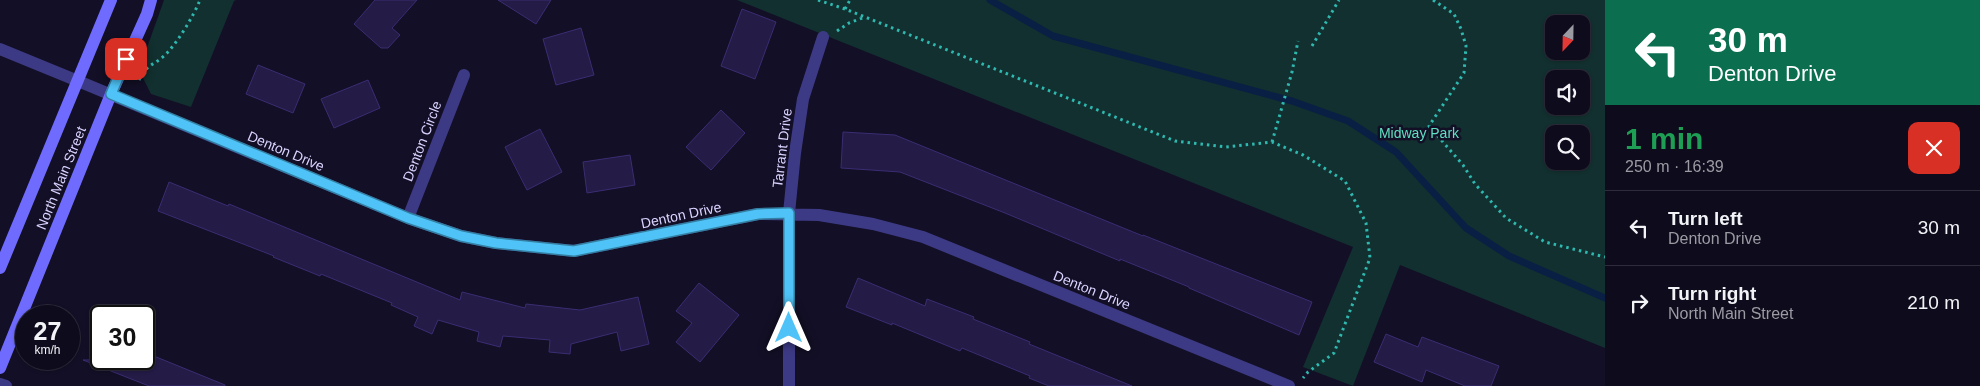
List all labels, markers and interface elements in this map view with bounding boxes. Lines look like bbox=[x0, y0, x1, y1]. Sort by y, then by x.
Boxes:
north arrow bbox=[1545, 15, 1590, 60]
map controls bbox=[1545, 15, 1590, 170]
icon: left bbox=[1625, 20, 1690, 85]
text: 30 m bbox=[1708, 20, 1788, 59]
pin bbox=[105, 38, 147, 80]
icon: arrive bbox=[112, 45, 140, 73]
text: Denton Drive bbox=[1708, 61, 1836, 86]
button: sound bbox=[1545, 70, 1590, 115]
street label: Denton Circle bbox=[399, 98, 445, 183]
street label: Tarrant Drive bbox=[769, 107, 795, 189]
text: 1 min bbox=[1625, 122, 1703, 155]
button: close bbox=[1908, 122, 1960, 174]
street label: North Main Street bbox=[33, 124, 89, 232]
park label: Midway Park bbox=[1379, 125, 1460, 141]
button: search bbox=[1545, 125, 1590, 170]
street label: Denton Drive bbox=[245, 128, 327, 174]
text: 250 m · 16:39 bbox=[1625, 158, 1724, 175]
street label: Denton Drive bbox=[639, 199, 723, 231]
text: Turn left bbox=[1668, 208, 1743, 229]
icon: left bbox=[1625, 214, 1653, 242]
text: 30 m bbox=[1918, 217, 1960, 238]
text: Denton Drive bbox=[1668, 230, 1761, 247]
street label: Denton Drive bbox=[1051, 267, 1133, 313]
text: Turn right bbox=[1668, 283, 1756, 304]
icon: right bbox=[1625, 289, 1653, 317]
text: 210 m bbox=[1907, 292, 1960, 313]
position arrow bbox=[762, 301, 814, 353]
speed limit sign: 30 bbox=[90, 305, 155, 370]
text: North Main Street bbox=[1668, 305, 1793, 322]
text: 27 bbox=[34, 317, 61, 345]
text: km/h bbox=[34, 343, 61, 357]

